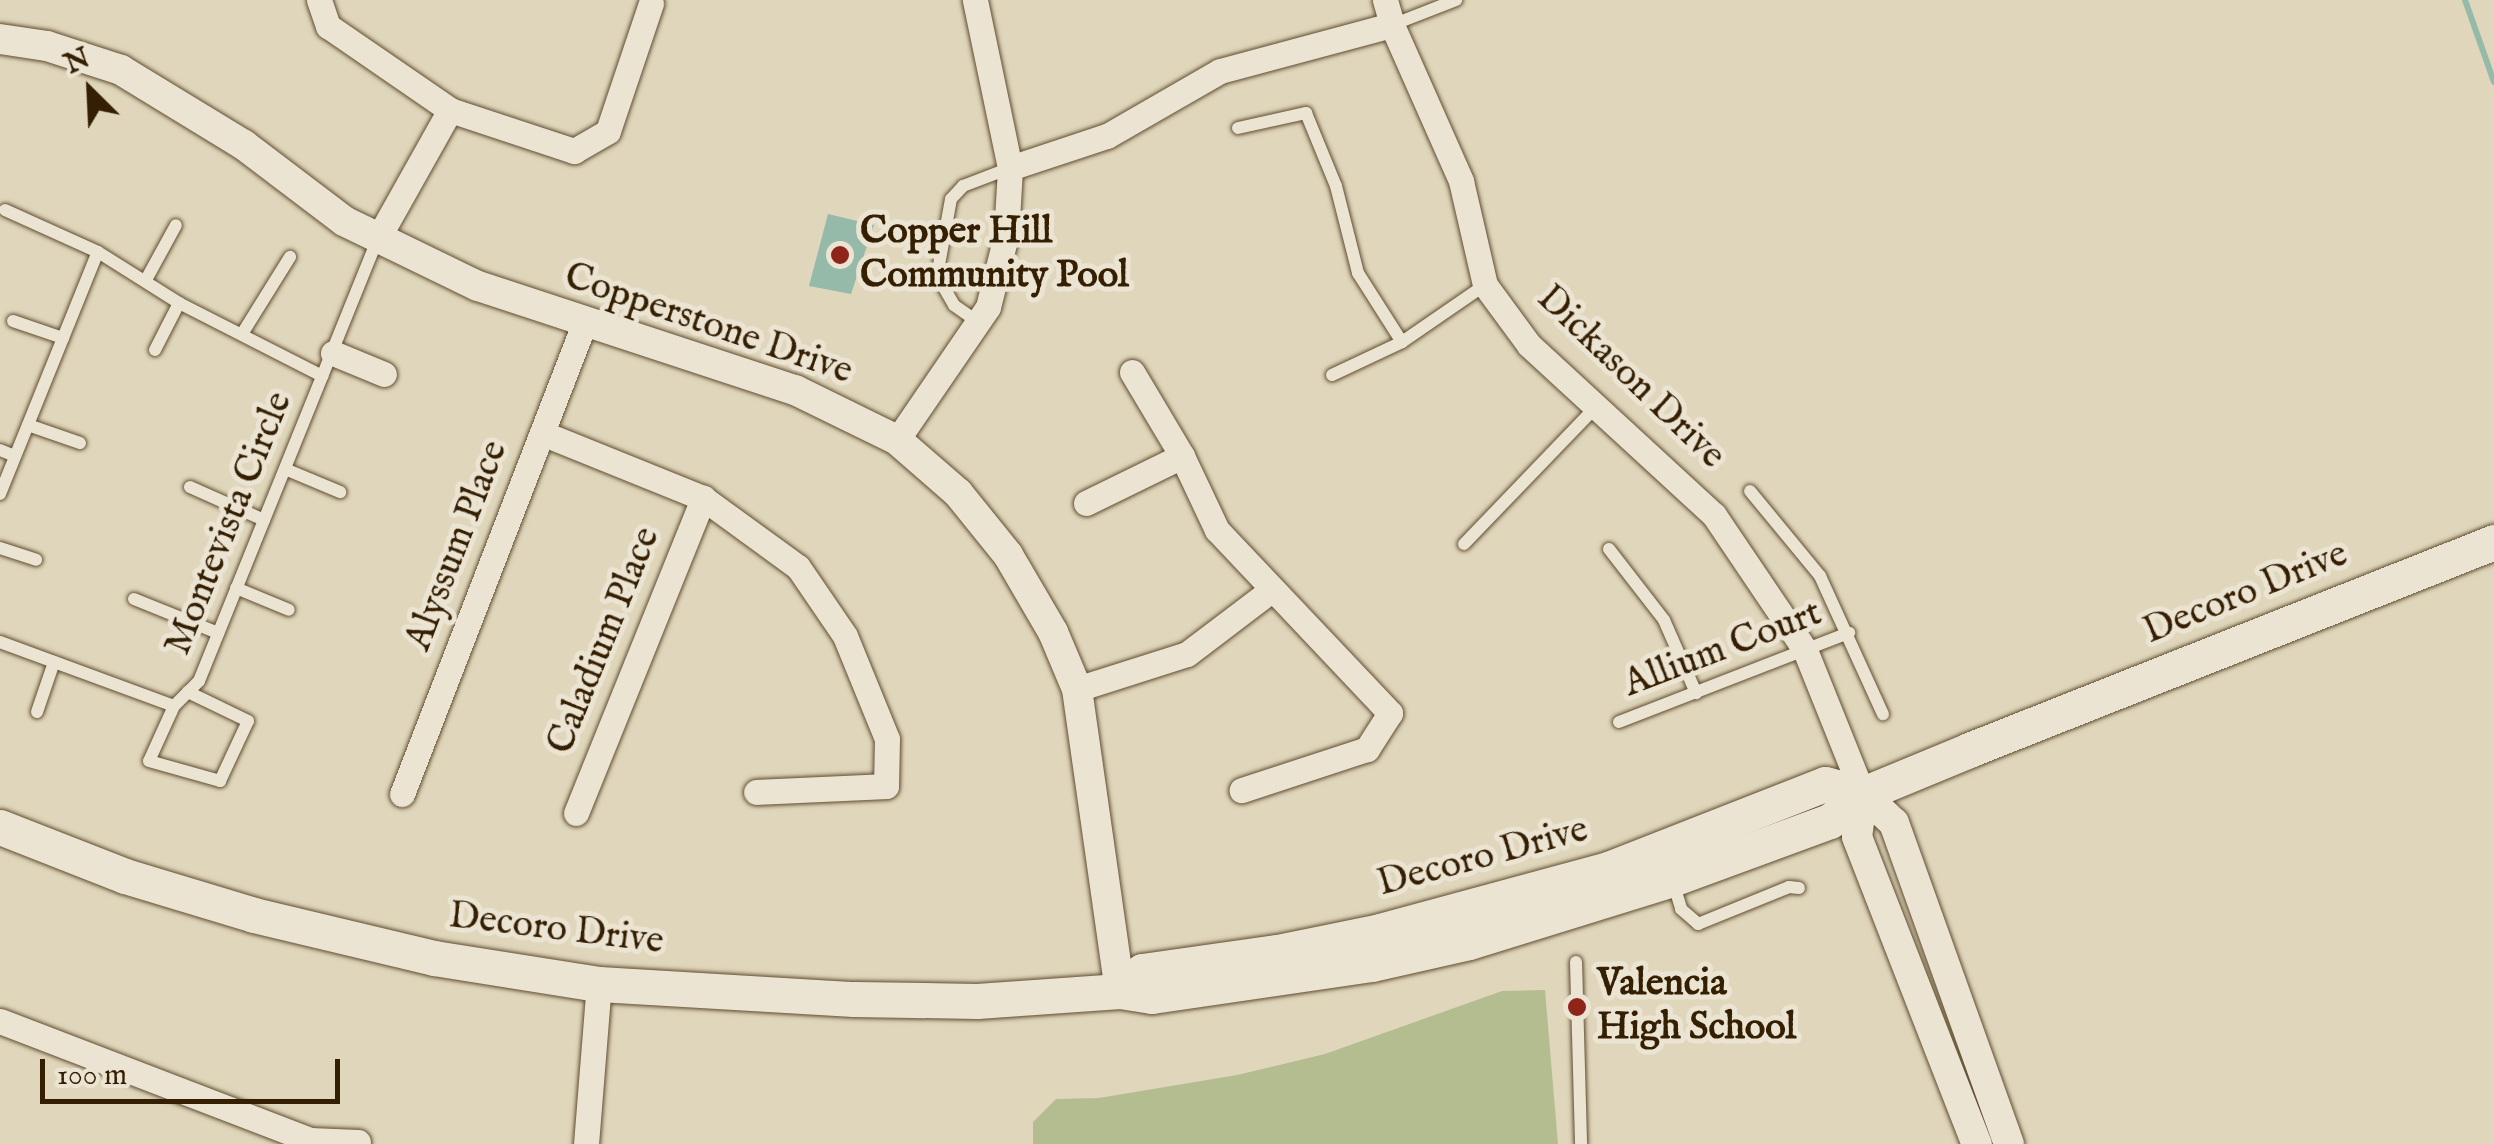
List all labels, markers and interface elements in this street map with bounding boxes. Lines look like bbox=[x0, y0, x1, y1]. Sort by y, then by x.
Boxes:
north arrow bbox=[40, 40, 140, 140]
text: N bbox=[59, 41, 96, 83]
place label: Copper Hill Community Pool bbox=[860, 210, 1129, 300]
marker: Copper Hill Community Pool bbox=[829, 244, 851, 266]
street label: Copperstone Drive bbox=[558, 254, 858, 396]
street label: Dickason Drive bbox=[1526, 277, 1734, 479]
street label: Montevista Circle bbox=[156, 386, 304, 662]
street label: Alyssum Place bbox=[397, 435, 519, 657]
street label: Caladium Place bbox=[539, 521, 671, 761]
street label: Decoro Drive bbox=[2137, 532, 2355, 656]
street label: Allium Court bbox=[1618, 591, 1828, 709]
street label: Decoro Drive bbox=[1373, 808, 1593, 908]
street label: Decoro Drive bbox=[446, 894, 666, 966]
place label: Valencia High School bbox=[1597, 962, 1796, 1052]
marker: Valencia High School bbox=[1566, 996, 1588, 1018]
scale bar bbox=[45, 1039, 345, 1101]
text: 100 m bbox=[57, 1057, 127, 1095]

